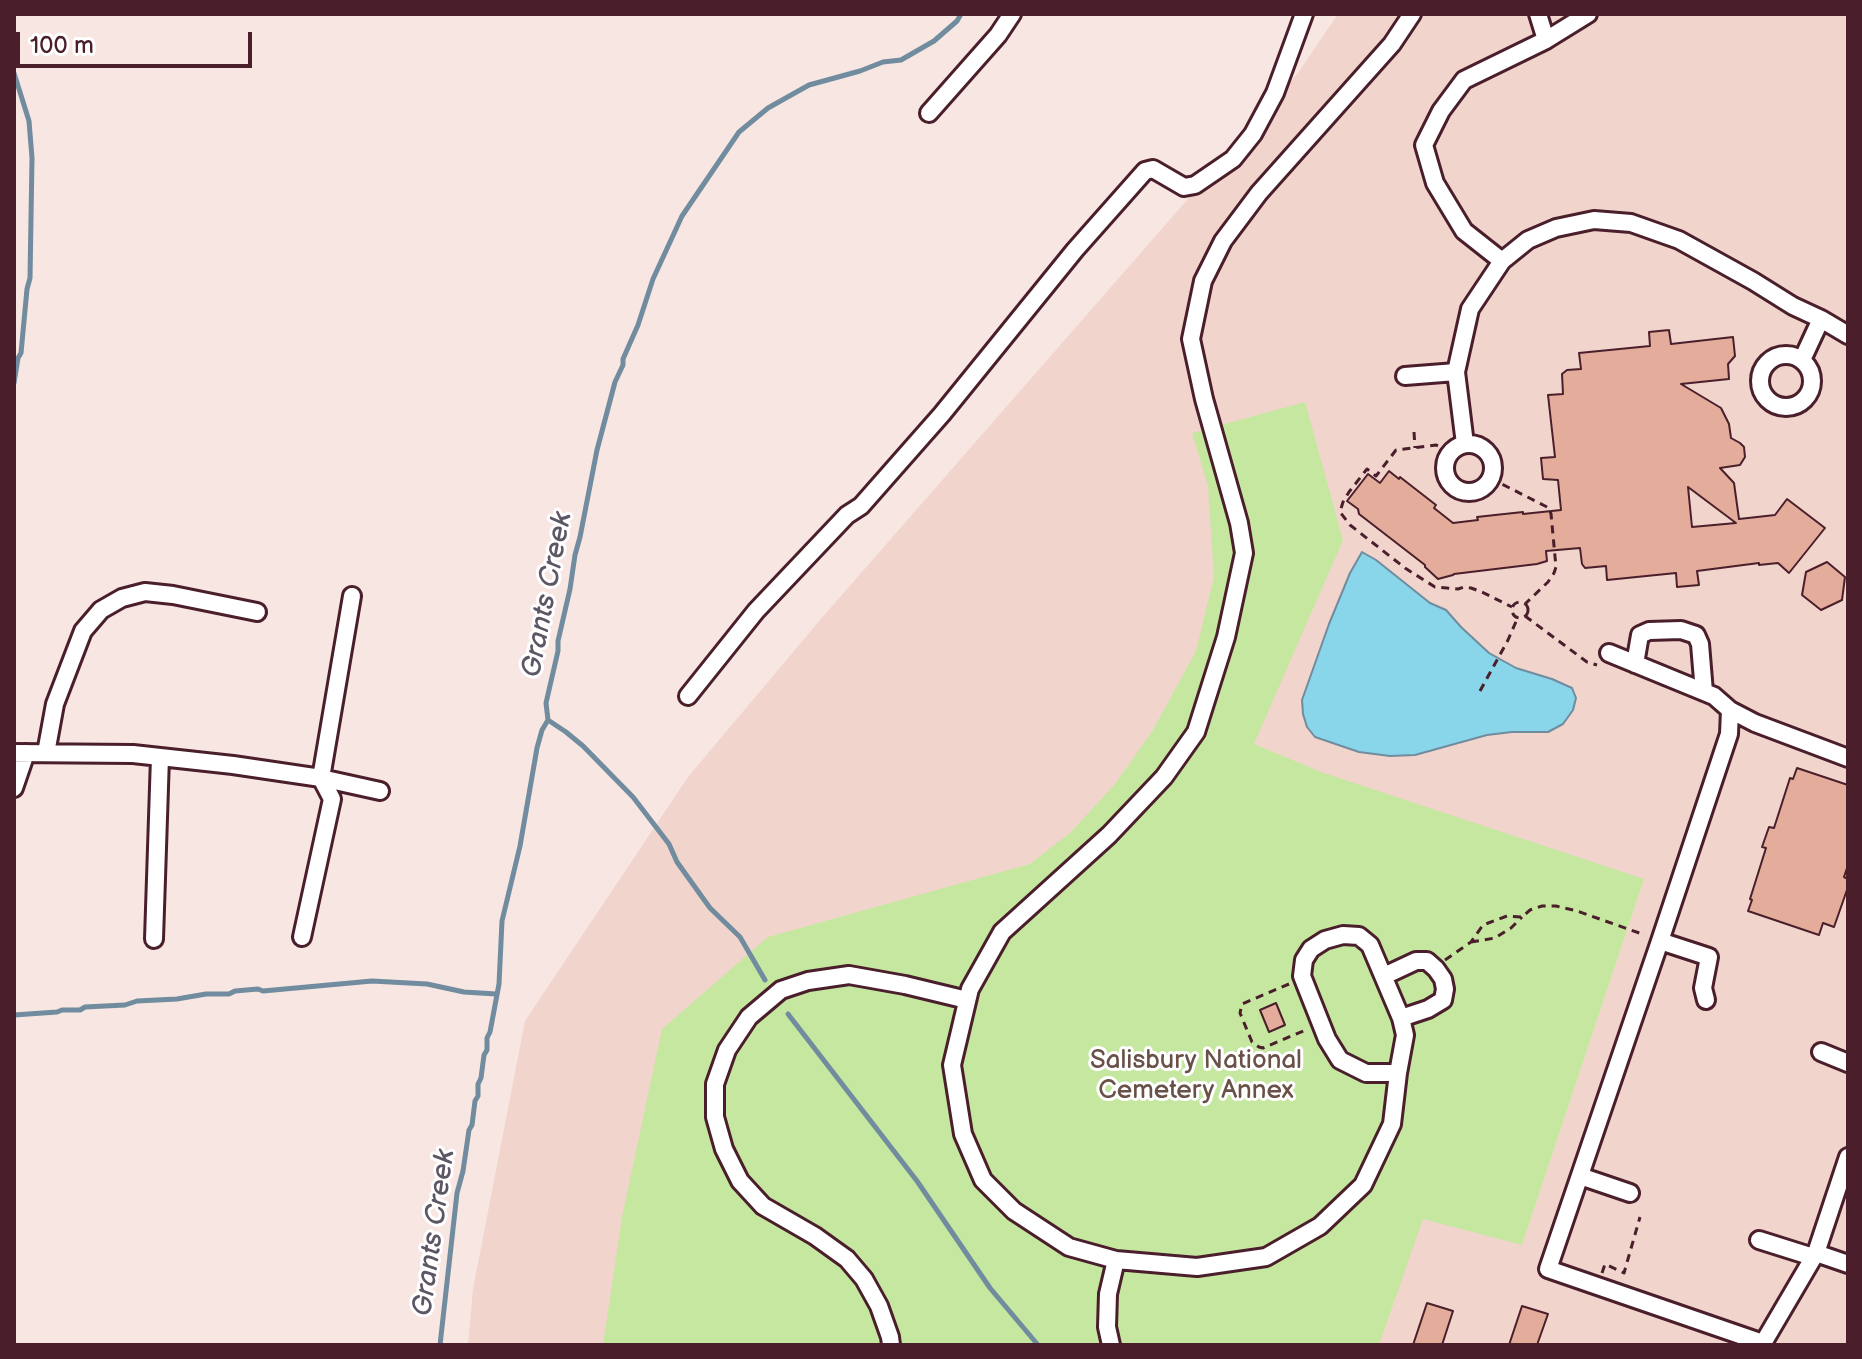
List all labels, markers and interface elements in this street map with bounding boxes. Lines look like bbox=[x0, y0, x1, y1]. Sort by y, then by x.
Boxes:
scale bar bbox=[20, 16, 256, 66]
text: 100 m bbox=[30, 31, 94, 60]
water label: Grants Creek bbox=[516, 510, 580, 680]
park label: Salisbury National Cemetery Annex bbox=[1090, 1045, 1302, 1106]
water label: Grants Creek bbox=[407, 1148, 463, 1318]

